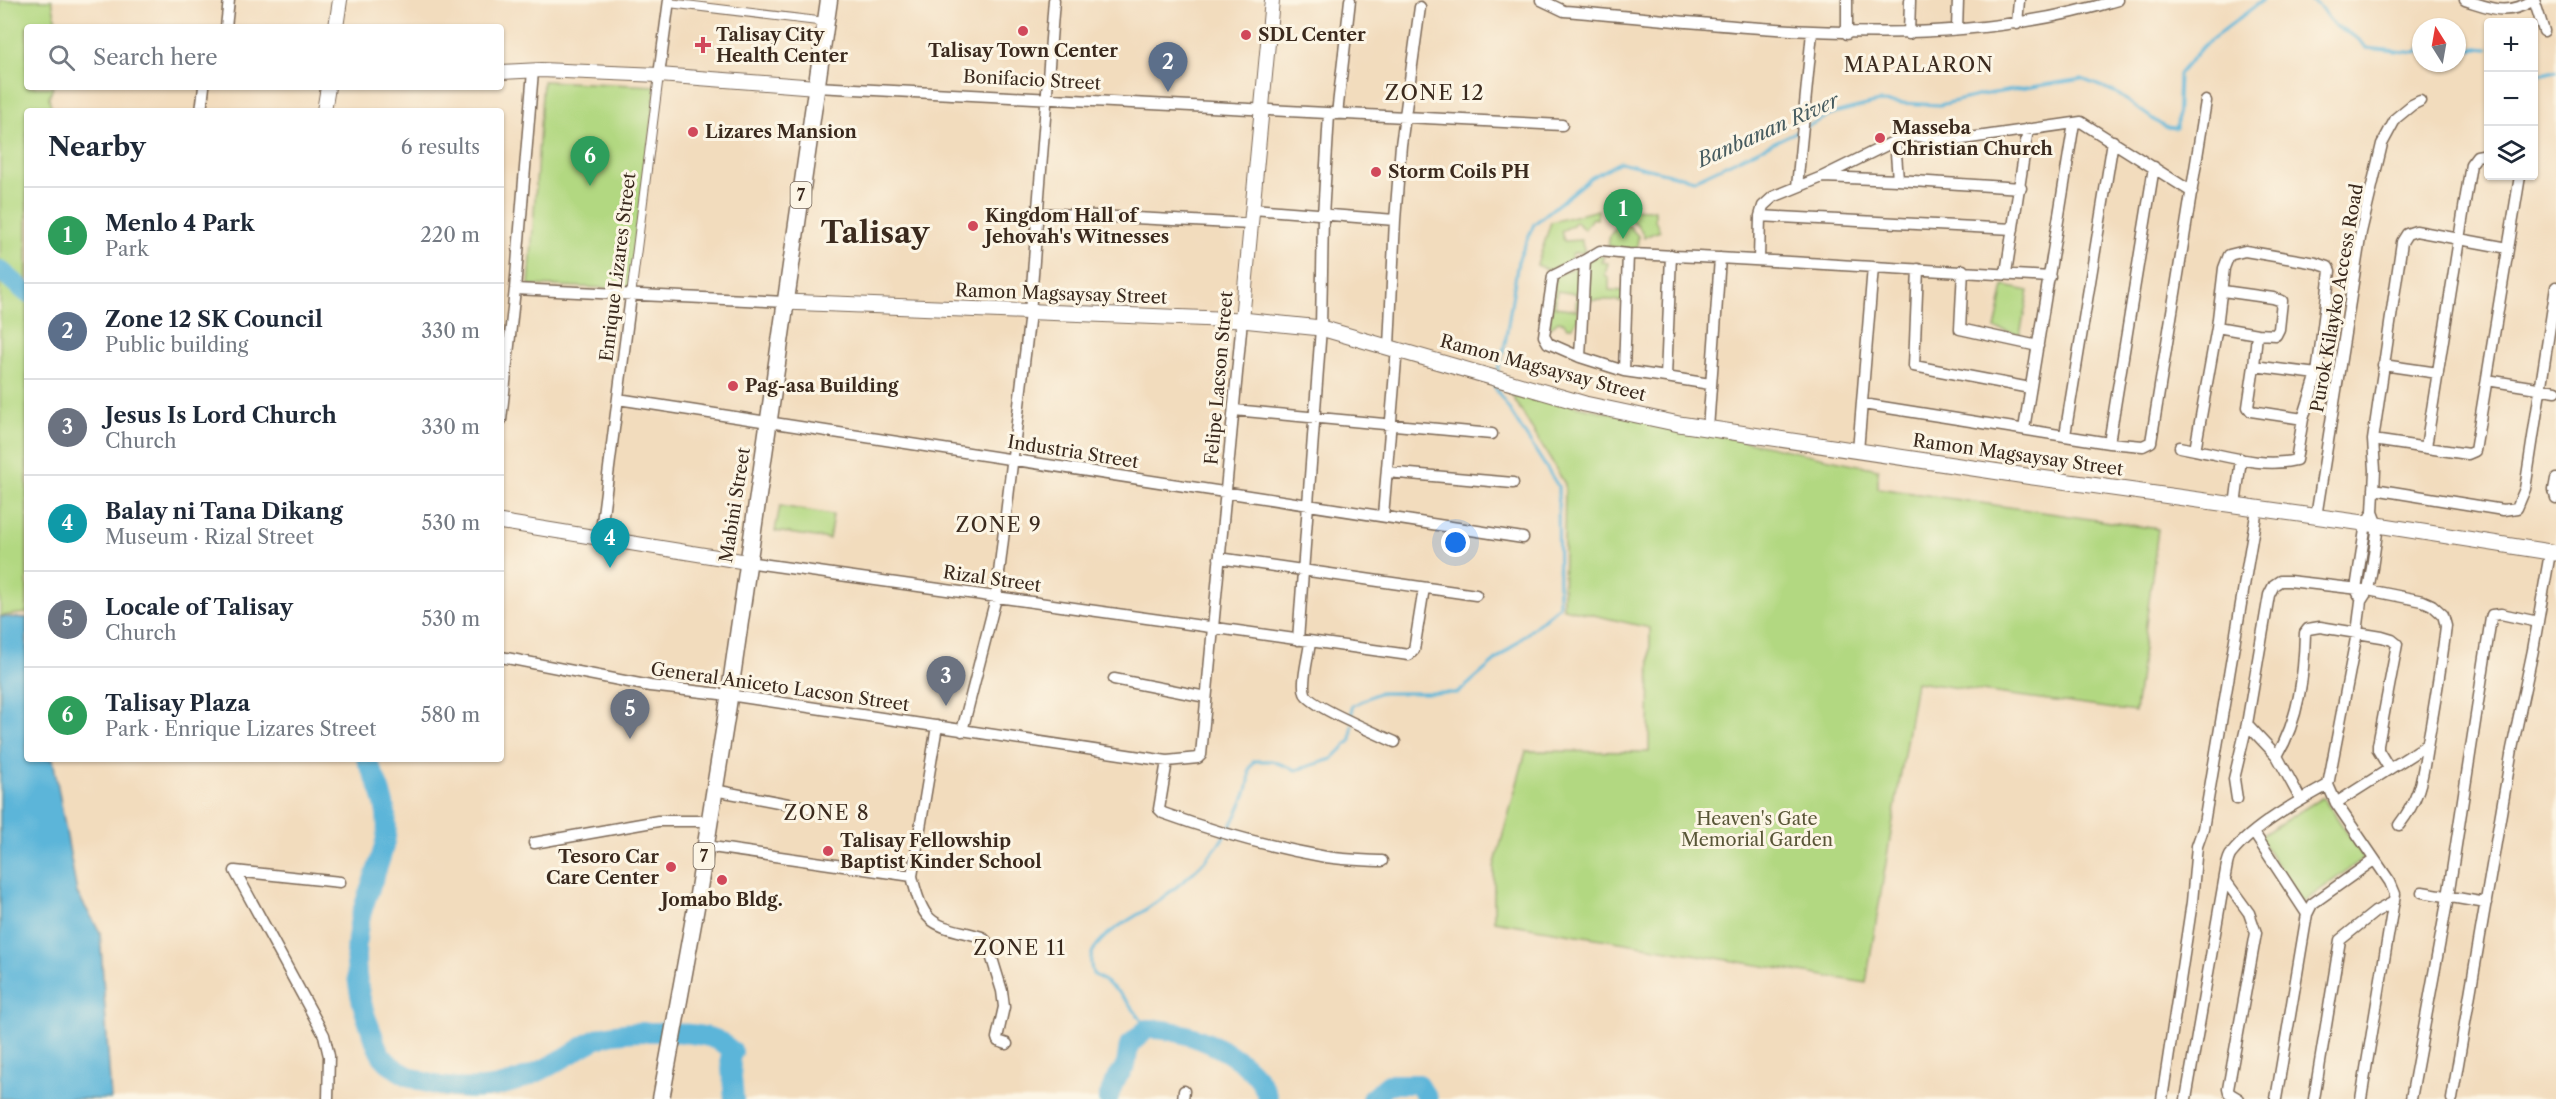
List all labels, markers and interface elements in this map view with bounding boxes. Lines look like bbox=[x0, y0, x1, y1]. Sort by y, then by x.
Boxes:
north arrow bbox=[2412, 18, 2466, 72]
map controls bbox=[2484, 18, 2538, 180]
button: + bbox=[2484, 18, 2538, 72]
search box bbox=[24, 24, 504, 90]
place label: Talisay City Health Center bbox=[716, 24, 848, 67]
marker: Talisay Town Center bbox=[1016, 24, 1030, 38]
place label: SDL Center bbox=[1258, 24, 1366, 46]
marker: SDL Center bbox=[1239, 28, 1253, 42]
marker: Talisay City Health Center bbox=[694, 36, 712, 54]
place label: Talisay Town Center bbox=[928, 40, 1118, 62]
icon: search bbox=[45, 41, 78, 74]
pin: 2 bbox=[1148, 42, 1188, 92]
text: Search here bbox=[93, 44, 218, 71]
district label: MAPALARON bbox=[1844, 53, 1994, 77]
street label: Bonifacio Street bbox=[962, 65, 1102, 95]
button: − bbox=[2484, 72, 2538, 126]
district label: ZONE 12 bbox=[1385, 80, 1485, 105]
water label: Banbanan River bbox=[1691, 87, 1844, 173]
place label: Masseba Christian Church bbox=[1892, 117, 2053, 160]
place label: Lizares Mansion bbox=[705, 121, 858, 143]
marker: Lizares Mansion bbox=[686, 125, 700, 139]
button: layers bbox=[2484, 126, 2538, 180]
text: Nearby bbox=[48, 131, 146, 163]
marker: Masseba Christian Church bbox=[1873, 131, 1887, 145]
text: 6 results bbox=[401, 135, 480, 159]
pin: 6 bbox=[570, 136, 610, 186]
place label: Storm Coils PH bbox=[1388, 161, 1530, 183]
marker: Storm Coils PH bbox=[1369, 165, 1383, 179]
street label: Enrique Lizares Street bbox=[595, 170, 641, 363]
road number: 7 bbox=[790, 182, 812, 208]
street label: Purok Kilayko Access Road bbox=[2306, 182, 2368, 414]
pin: 1 bbox=[1604, 190, 1642, 239]
place label: Kingdom Hall of Jehovah's Witnesses bbox=[982, 205, 1169, 248]
text: Menlo 4 Park bbox=[105, 210, 254, 237]
district label: Talisay bbox=[821, 214, 931, 251]
marker: Kingdom Hall of Jehovah's Witnesses bbox=[966, 219, 980, 233]
text: 1 bbox=[63, 223, 72, 247]
text: 220 m bbox=[420, 223, 480, 247]
text: Park bbox=[105, 237, 148, 261]
street label: Ramon Magsaysay Street bbox=[955, 279, 1168, 309]
street label: Felipe Lacson Street bbox=[1200, 289, 1238, 466]
text: Zone 12 SK Council bbox=[105, 306, 323, 333]
text: 2 bbox=[62, 319, 73, 343]
text: 330 m bbox=[421, 319, 480, 343]
street label: Ramon Magsaysay Street bbox=[1438, 330, 1649, 406]
text: Public building bbox=[105, 333, 248, 357]
place label: Pag-asa Building bbox=[745, 375, 899, 397]
marker: Pag-asa Building bbox=[726, 379, 740, 393]
text: Jesus Is Lord Church bbox=[105, 402, 337, 429]
text: 3 bbox=[62, 415, 73, 439]
text: 330 m bbox=[421, 415, 480, 439]
text: Church bbox=[105, 429, 176, 453]
street label: Ramon Magsaysay Street bbox=[1911, 429, 2125, 481]
street label: Industria Street bbox=[1006, 431, 1141, 473]
street label: Mabini Street bbox=[715, 445, 755, 564]
text: Balay ni Tana Dikang bbox=[105, 498, 343, 525]
text: 4 bbox=[62, 511, 73, 535]
text: 530 m bbox=[422, 511, 480, 535]
district label: ZONE 9 bbox=[956, 513, 1042, 537]
pin: 4 bbox=[590, 518, 630, 568]
text: Museum · Rizal Street bbox=[105, 525, 314, 549]
your location bbox=[1441, 528, 1470, 557]
street label: Rizal Street bbox=[942, 561, 1043, 597]
text: Locale of Talisay bbox=[105, 594, 293, 621]
text: 5 bbox=[62, 607, 73, 631]
text: 530 m bbox=[422, 607, 480, 631]
text: Church bbox=[105, 621, 176, 645]
pin: 3 bbox=[926, 656, 966, 706]
street label: General Aniceto Lacson Street bbox=[649, 658, 911, 716]
text: Talisay Plaza bbox=[105, 690, 250, 717]
pin: 5 bbox=[610, 690, 650, 739]
text: 6 bbox=[62, 703, 73, 727]
text: 580 m bbox=[421, 703, 480, 727]
text: Park · Enrique Lizares Street bbox=[105, 717, 376, 741]
district label: ZONE 8 bbox=[784, 801, 870, 825]
park label: Heaven's Gate Memorial Garden bbox=[1681, 808, 1833, 851]
place label: Talisay Fellowship Baptist Kinder School bbox=[840, 830, 1042, 873]
road number: 7 bbox=[694, 843, 714, 869]
marker: Talisay Fellowship Baptist Kinder School bbox=[821, 844, 835, 858]
place label: Tesoro Car Care Center bbox=[546, 846, 659, 889]
marker: Tesoro Car Care Center bbox=[664, 860, 678, 874]
marker: Jomabo Bldg. bbox=[715, 873, 729, 887]
place label: Jomabo Bldg. bbox=[658, 889, 783, 911]
district label: ZONE 11 bbox=[974, 936, 1066, 960]

